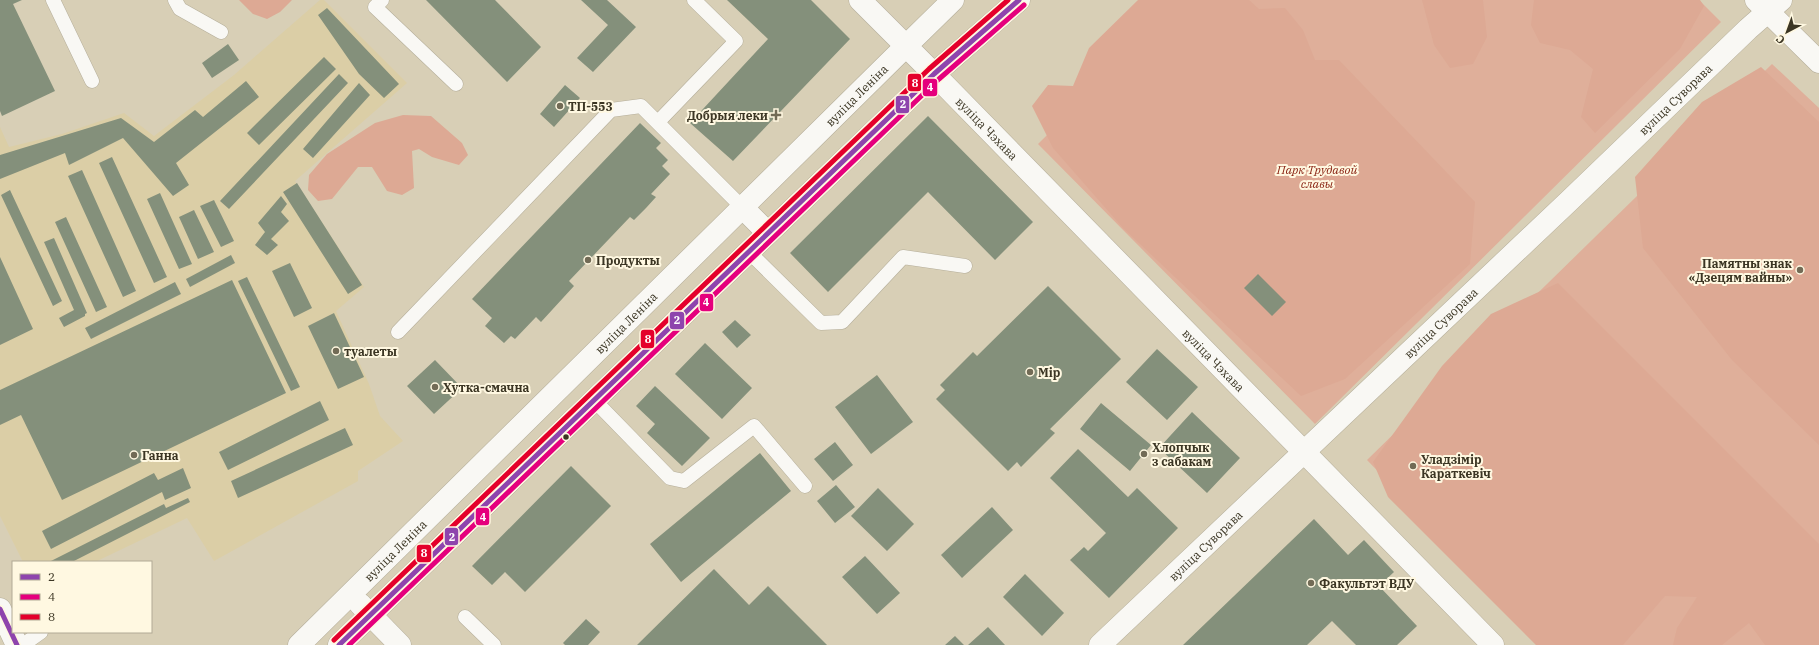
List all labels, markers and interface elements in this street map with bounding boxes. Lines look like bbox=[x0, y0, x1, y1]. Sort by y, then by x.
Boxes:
north arrow bbox=[1767, 12, 1807, 52]
text: С bbox=[1773, 32, 1788, 47]
street label: вуліца Суворава bbox=[1635, 60, 1715, 138]
street label: вуліца Леніна bbox=[822, 61, 891, 129]
line badge: 8 bbox=[907, 73, 922, 92]
text: 8 bbox=[912, 76, 919, 90]
line badge: 4 bbox=[922, 78, 938, 97]
text: 4 bbox=[927, 80, 934, 94]
street label: вуліца Чэхава bbox=[953, 94, 1022, 163]
line badge: 2 bbox=[895, 95, 910, 114]
text: 2 bbox=[900, 97, 906, 111]
place label: ТП-553 bbox=[568, 99, 613, 114]
marker: ТП-553 bbox=[555, 101, 565, 111]
place label: Добрыя леки bbox=[687, 108, 768, 123]
marker: Добрыя леки bbox=[771, 110, 781, 120]
park label: Парк Трудавой славы bbox=[1276, 162, 1357, 191]
place label: Продукты bbox=[596, 253, 660, 268]
marker: Продукты bbox=[583, 255, 593, 265]
place label: Памятны знак «Дзецям вайны» bbox=[1689, 256, 1793, 285]
marker: Памятны знак «Дзецям вайны» bbox=[1795, 265, 1805, 275]
street label: вуліца Суворава bbox=[1401, 284, 1481, 361]
street label: вуліца Леніна bbox=[591, 288, 660, 357]
line badge: 4 bbox=[699, 293, 714, 312]
text: 4 bbox=[703, 295, 710, 309]
line badge: 2 bbox=[669, 311, 685, 330]
text: 2 bbox=[674, 313, 680, 327]
street label: вуліца Чэхава bbox=[1180, 325, 1248, 395]
line badge: 8 bbox=[640, 329, 655, 349]
text: 8 bbox=[645, 332, 652, 346]
place label: туалеты bbox=[344, 344, 397, 359]
marker: туалеты bbox=[331, 346, 341, 356]
place label: Мір bbox=[1038, 365, 1061, 380]
marker: Мір bbox=[1025, 367, 1035, 377]
place label: Хутка-смачна bbox=[443, 380, 530, 395]
marker: Хутка-смачна bbox=[430, 382, 440, 392]
unlabelled marker bbox=[561, 432, 571, 442]
place label: Хлопчык з сабакам bbox=[1152, 440, 1212, 469]
place label: Ганна bbox=[142, 448, 179, 463]
marker: Хлопчык з сабакам bbox=[1139, 449, 1149, 459]
marker: Ганна bbox=[129, 450, 139, 460]
place label: Уладзімір Караткевіч bbox=[1421, 452, 1491, 481]
marker: Уладзімір Караткевіч bbox=[1408, 461, 1418, 471]
line badge: 4 bbox=[475, 507, 490, 526]
street label: вуліца Суворава bbox=[1165, 507, 1246, 584]
text: 4 bbox=[480, 510, 487, 524]
street label: вуліца Леніна bbox=[361, 516, 430, 584]
line badge: 2 bbox=[444, 527, 459, 546]
text: 2 bbox=[449, 530, 455, 544]
line badge: 8 bbox=[416, 544, 432, 563]
text: 8 bbox=[421, 546, 428, 560]
legend bbox=[12, 561, 152, 633]
text: 2 bbox=[48, 569, 55, 584]
place label: Факультэт ВДУ bbox=[1319, 576, 1415, 591]
marker: Факультэт ВДУ bbox=[1306, 578, 1316, 588]
text: 4 bbox=[48, 589, 55, 604]
text: 8 bbox=[48, 609, 55, 624]

